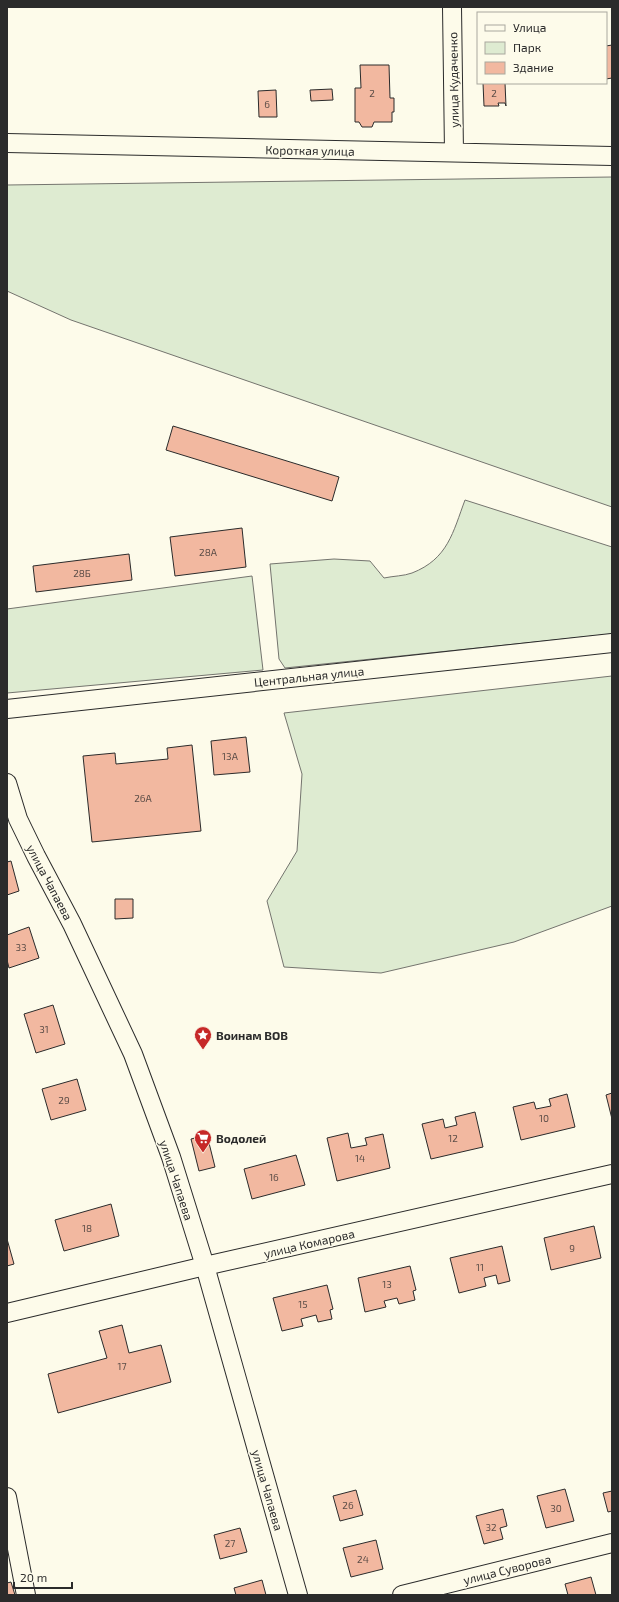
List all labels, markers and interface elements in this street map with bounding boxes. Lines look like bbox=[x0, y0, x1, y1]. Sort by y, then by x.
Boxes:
legend bbox=[477, 12, 607, 84]
text: Улица bbox=[513, 20, 546, 34]
street label: улица Кудаченко bbox=[445, 32, 462, 128]
text: Парк bbox=[513, 40, 542, 54]
text: Здание bbox=[513, 60, 554, 74]
house number: 2 bbox=[369, 87, 375, 99]
house number: 2 bbox=[491, 87, 497, 99]
house number: 6 bbox=[264, 98, 270, 110]
street label: Короткая улица bbox=[265, 142, 355, 159]
house number: 28А bbox=[199, 546, 218, 558]
house number: 28Б bbox=[73, 567, 91, 579]
street label: Центральная улица bbox=[253, 663, 365, 690]
house number: 13А bbox=[222, 750, 239, 762]
house number: 26А bbox=[134, 792, 153, 804]
street label: улица Чапаева bbox=[23, 842, 76, 923]
house number: 33 bbox=[15, 941, 27, 953]
house number: 31 bbox=[39, 1023, 49, 1035]
place icon: Воинам ВОВ bbox=[193, 1025, 213, 1050]
place label: Воинам ВОВ bbox=[216, 1028, 288, 1042]
house number: 29 bbox=[58, 1094, 70, 1106]
house number: 10 bbox=[539, 1112, 549, 1124]
supermarket icon: Водолей bbox=[193, 1128, 213, 1153]
place label: Водолей bbox=[216, 1131, 266, 1145]
house number: 12 bbox=[448, 1132, 458, 1144]
street label: улица Чапаева bbox=[156, 1138, 197, 1222]
house number: 14 bbox=[355, 1152, 365, 1164]
house number: 16 bbox=[269, 1171, 279, 1183]
house number: 18 bbox=[82, 1222, 92, 1234]
street label: улица Комарова bbox=[262, 1226, 356, 1261]
house number: 9 bbox=[569, 1242, 575, 1254]
house number: 11 bbox=[476, 1261, 484, 1273]
house number: 13 bbox=[382, 1278, 392, 1290]
house number: 15 bbox=[298, 1298, 308, 1310]
house number: 17 bbox=[117, 1360, 127, 1372]
street label: улица Чапаева bbox=[249, 1448, 286, 1532]
house number: 26 bbox=[342, 1499, 354, 1511]
house number: 30 bbox=[550, 1502, 562, 1514]
house number: 32 bbox=[485, 1521, 497, 1533]
house number: 27 bbox=[225, 1537, 235, 1549]
street label: улица Суворова bbox=[462, 1551, 553, 1588]
house number: 24 bbox=[357, 1553, 369, 1565]
scale bar bbox=[14, 1564, 72, 1590]
text: 20 m bbox=[20, 1570, 47, 1584]

